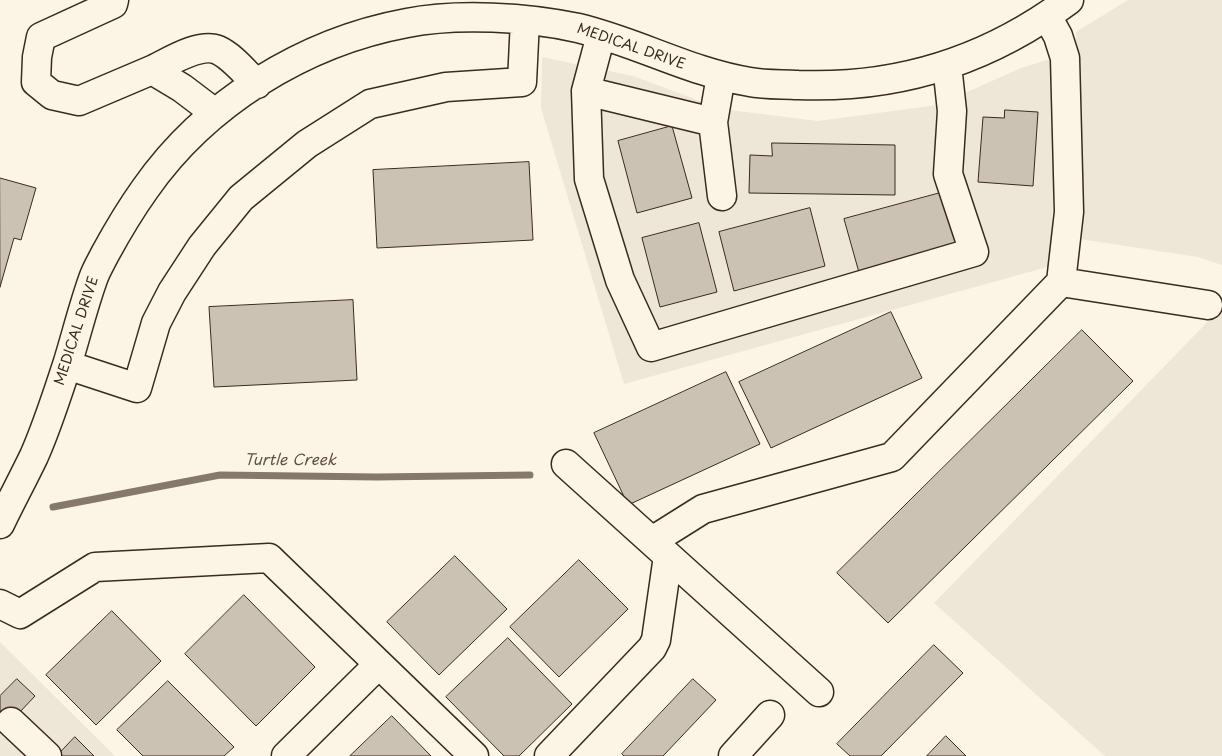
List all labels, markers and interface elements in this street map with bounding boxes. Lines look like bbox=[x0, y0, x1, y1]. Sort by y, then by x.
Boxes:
street label: MEDICAL DRIVE bbox=[575, 21, 687, 73]
street label: MEDICAL DRIVE bbox=[51, 274, 103, 388]
water label: Turtle Creek bbox=[244, 452, 336, 470]

